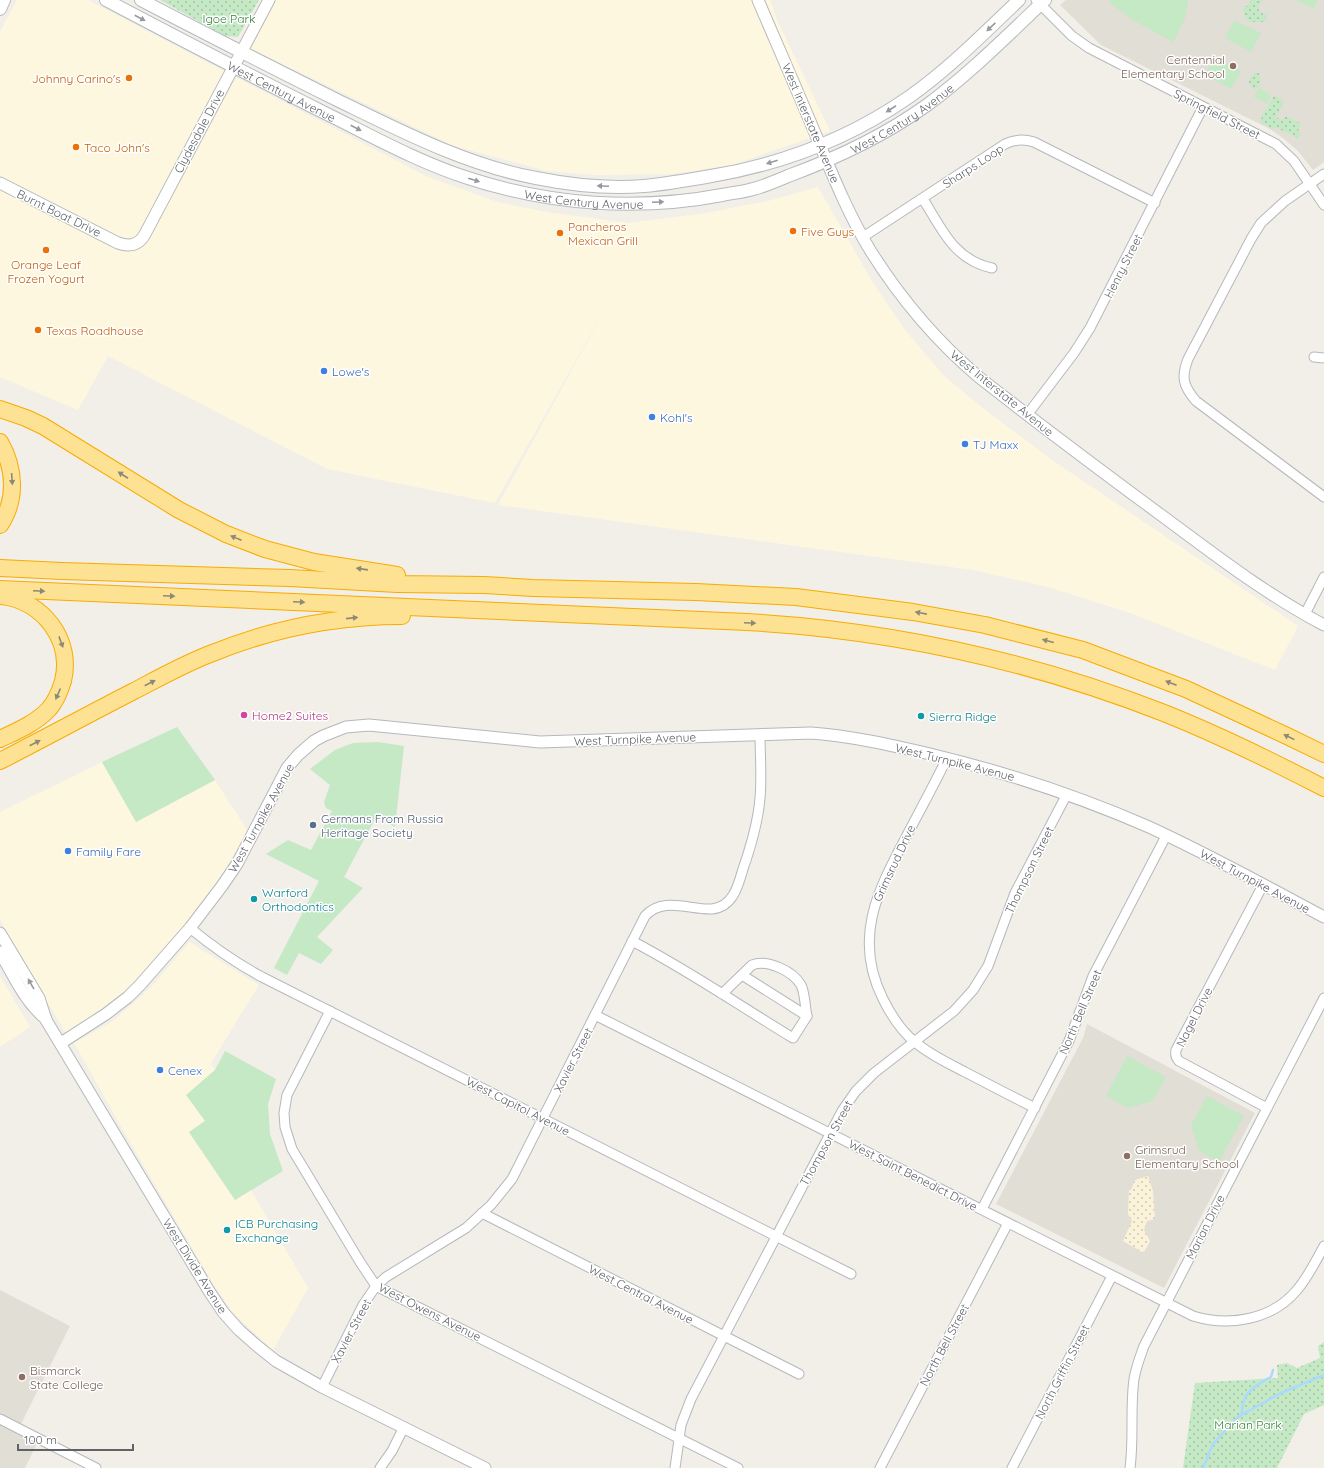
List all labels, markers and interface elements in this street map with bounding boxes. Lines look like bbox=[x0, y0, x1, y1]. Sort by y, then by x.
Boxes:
park label: Igoe Park bbox=[203, 11, 255, 26]
one-way arrow bbox=[134, 15, 146, 21]
one-way arrow bbox=[986, 22, 996, 31]
place label: Centennial Elementary School bbox=[1121, 52, 1225, 81]
street label: West Century Avenue bbox=[225, 57, 339, 125]
street label: West Interstate Avenue bbox=[779, 61, 843, 185]
marker: Centennial Elementary School bbox=[1228, 61, 1238, 71]
place label: Johnny Carino's bbox=[32, 71, 121, 86]
marker: Johnny Carino's bbox=[124, 73, 134, 83]
street label: West Century Avenue bbox=[848, 80, 957, 156]
street label: Clydesdale Drive bbox=[171, 86, 228, 176]
street label: Springfield Street bbox=[1171, 86, 1263, 142]
one-way arrow bbox=[885, 105, 896, 113]
one-way arrow bbox=[350, 125, 361, 131]
place label: Taco John's bbox=[84, 140, 150, 155]
street label: Sharps Loop bbox=[940, 141, 1006, 191]
marker: Taco John's bbox=[71, 142, 81, 152]
one-way arrow bbox=[766, 159, 778, 165]
one-way arrow bbox=[469, 177, 481, 183]
one-way arrow bbox=[596, 183, 609, 189]
street label: Burnt Boat Drive bbox=[14, 186, 104, 240]
street label: West Century Avenue bbox=[523, 186, 644, 211]
one-way arrow bbox=[652, 199, 664, 206]
place label: Pancheros Mexican Grill bbox=[568, 219, 638, 248]
place label: Five Guys bbox=[801, 224, 855, 239]
marker: Five Guys bbox=[788, 226, 798, 236]
marker: Pancheros Mexican Grill bbox=[555, 228, 565, 238]
street label: Henry Street bbox=[1100, 231, 1146, 301]
marker: Orange Leaf Frozen Yogurt bbox=[41, 245, 51, 255]
place label: Orange Leaf Frozen Yogurt bbox=[7, 257, 85, 286]
place label: Texas Roadhouse bbox=[46, 323, 144, 338]
marker: Texas Roadhouse bbox=[33, 325, 43, 335]
street label: West Interstate Avenue bbox=[947, 347, 1057, 439]
place label: Lowe's bbox=[332, 364, 370, 379]
marker: Lowe's bbox=[319, 366, 329, 376]
place label: Kohl's bbox=[660, 410, 693, 425]
marker: Kohl's bbox=[647, 412, 657, 422]
place label: TJ Maxx bbox=[973, 437, 1019, 452]
marker: TJ Maxx bbox=[960, 439, 970, 449]
one-way arrow bbox=[117, 471, 128, 479]
one-way arrow bbox=[9, 473, 16, 485]
one-way arrow bbox=[230, 534, 242, 540]
one-way arrow bbox=[356, 566, 368, 572]
one-way arrow bbox=[33, 587, 45, 594]
one-way arrow bbox=[163, 593, 175, 600]
one-way arrow bbox=[293, 598, 305, 605]
one-way arrow bbox=[915, 610, 927, 616]
one-way arrow bbox=[346, 615, 358, 622]
one-way arrow bbox=[744, 619, 756, 626]
one-way arrow bbox=[58, 636, 64, 648]
one-way arrow bbox=[1042, 638, 1054, 644]
one-way arrow bbox=[144, 680, 156, 686]
one-way arrow bbox=[1164, 680, 1176, 686]
one-way arrow bbox=[55, 689, 61, 700]
place label: Home2 Suites bbox=[252, 708, 328, 723]
place label: Sierra Ridge bbox=[929, 709, 997, 724]
marker: Home2 Suites bbox=[239, 710, 249, 720]
marker: Sierra Ridge bbox=[916, 711, 926, 721]
street label: West Turnpike Avenue bbox=[574, 729, 697, 749]
one-way arrow bbox=[1283, 734, 1295, 740]
one-way arrow bbox=[29, 740, 40, 746]
street label: West Turnpike Avenue bbox=[894, 740, 1016, 784]
street label: West Turnpike Avenue bbox=[225, 761, 297, 875]
place label: Germans From Russia Heritage Society bbox=[321, 811, 443, 840]
marker: Germans From Russia Heritage Society bbox=[308, 820, 318, 830]
street label: Grimsrud Drive bbox=[870, 822, 918, 904]
street label: Thompson Street bbox=[1001, 824, 1057, 916]
place label: Family Fare bbox=[76, 844, 141, 859]
marker: Family Fare bbox=[63, 846, 73, 856]
street label: West Turnpike Avenue bbox=[1197, 846, 1313, 916]
place label: Warford Orthodontics bbox=[262, 885, 334, 914]
marker: Warford Orthodontics bbox=[249, 894, 259, 904]
street label: North Bell Street bbox=[1055, 967, 1105, 1057]
one-way arrow bbox=[27, 978, 34, 990]
street label: Nagel Drive bbox=[1173, 984, 1216, 1049]
street label: Xavier Street bbox=[550, 1025, 596, 1095]
place label: Cenex bbox=[168, 1063, 202, 1078]
marker: Cenex bbox=[155, 1065, 165, 1075]
street label: West Capitol Avenue bbox=[464, 1073, 573, 1139]
street label: Thompson Street bbox=[796, 1098, 856, 1188]
street label: West Saint Benedict Drive bbox=[846, 1136, 980, 1214]
place label: Grimsrud Elementary School bbox=[1135, 1142, 1239, 1171]
marker: Grimsrud Elementary School bbox=[1122, 1151, 1132, 1161]
street label: Marian Drive bbox=[1182, 1192, 1228, 1262]
street label: West Divide Avenue bbox=[160, 1216, 231, 1317]
place label: ICB Purchasing Exchange bbox=[235, 1216, 318, 1245]
marker: ICB Purchasing Exchange bbox=[222, 1225, 232, 1235]
street label: West Central Avenue bbox=[586, 1261, 696, 1327]
street label: West Owens Avenue bbox=[376, 1280, 484, 1344]
street label: Xavier Street bbox=[328, 1296, 374, 1366]
street label: North Bell Street bbox=[916, 1301, 972, 1389]
street label: North Griffin Street bbox=[1032, 1322, 1092, 1422]
place label: Bismarck State College bbox=[30, 1363, 104, 1392]
marker: Bismarck State College bbox=[17, 1372, 27, 1382]
park label: Marian Park bbox=[1214, 1417, 1282, 1432]
scale bar bbox=[18, 1426, 133, 1452]
text: 100 m bbox=[24, 1432, 57, 1447]

